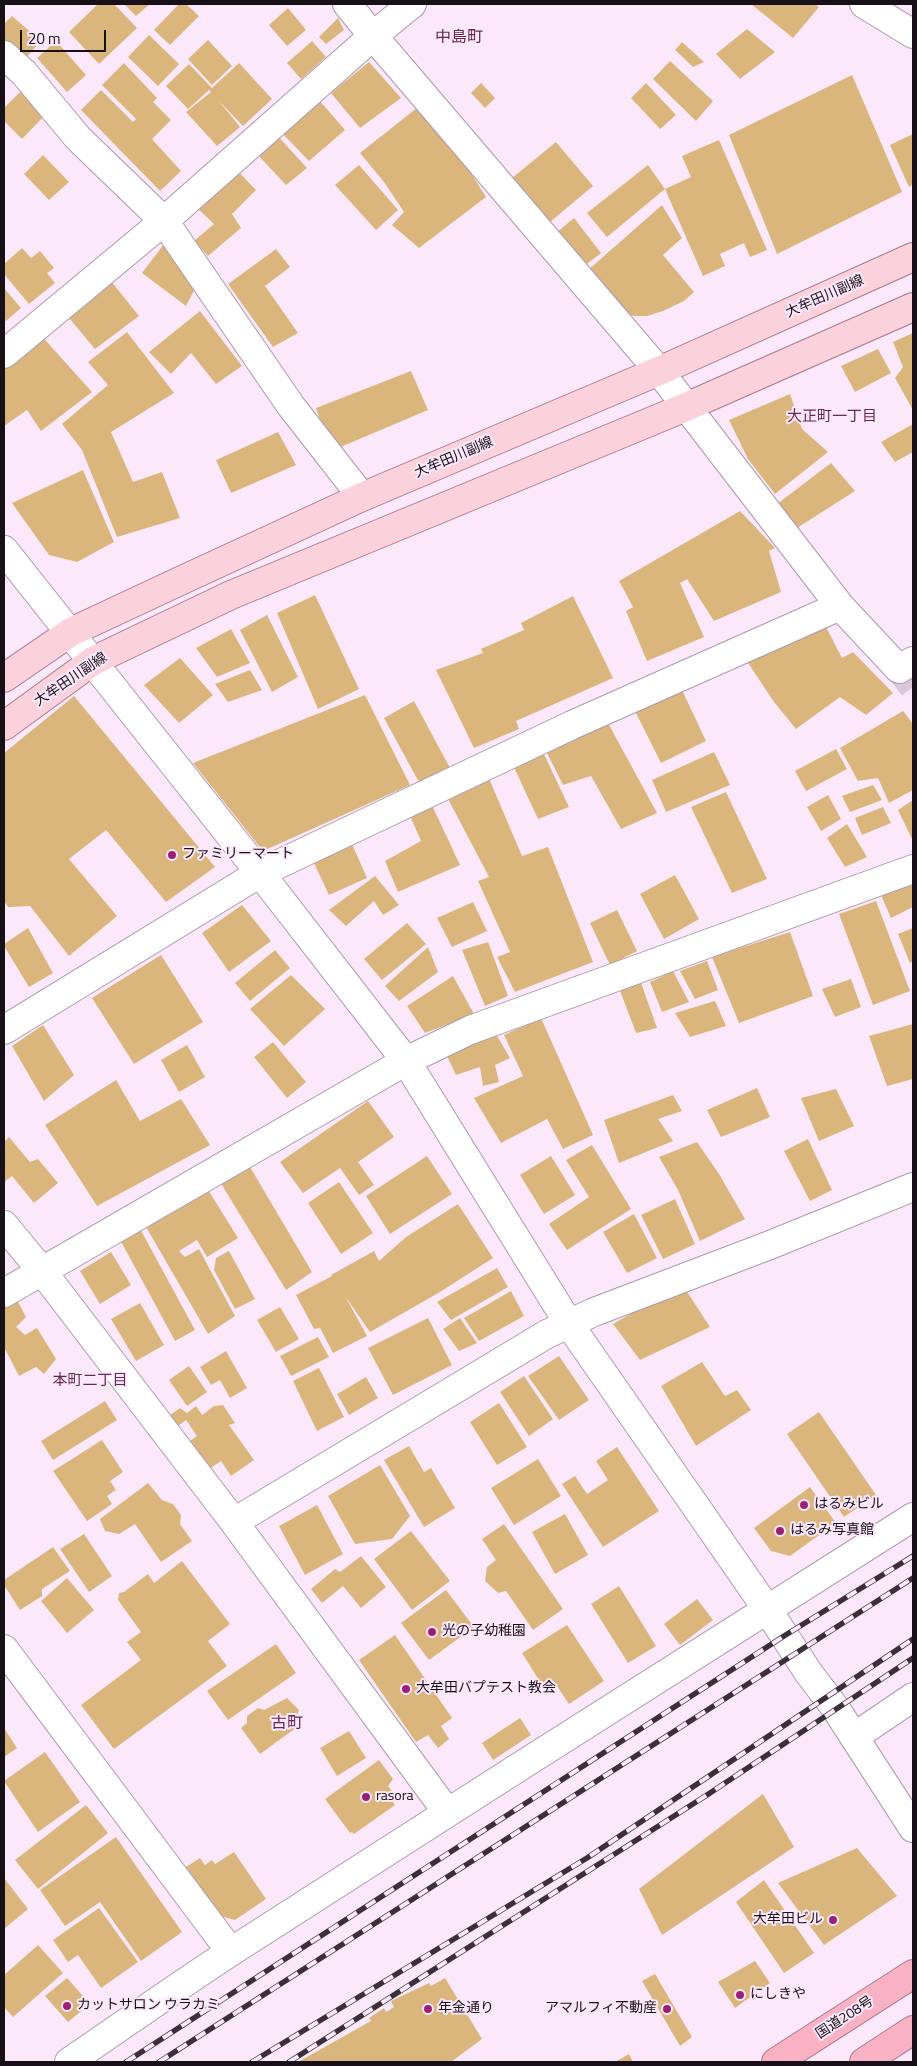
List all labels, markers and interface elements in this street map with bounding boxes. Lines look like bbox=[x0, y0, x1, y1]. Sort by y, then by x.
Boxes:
scale bar bbox=[22, 20, 109, 52]
text: 20 m bbox=[28, 27, 61, 50]
district label: 中島町 bbox=[435, 28, 483, 48]
street label: 大牟田川副線 bbox=[783, 272, 867, 322]
district label: 大正町一丁目 bbox=[787, 408, 877, 426]
street label: 大牟田川副線 bbox=[412, 434, 496, 482]
street label: 大牟田川副線 bbox=[31, 650, 111, 710]
place label: ファミリーマート bbox=[182, 847, 294, 863]
marker: ファミリーマート bbox=[166, 849, 178, 861]
district label: 本町二丁目 bbox=[53, 1372, 127, 1390]
place label: はるみビル bbox=[814, 1497, 884, 1513]
marker: はるみビル bbox=[798, 1499, 810, 1511]
place label: はるみ写真館 bbox=[790, 1523, 874, 1539]
marker: はるみ写真館 bbox=[774, 1525, 786, 1537]
place label: 光の子幼稚園 bbox=[442, 1624, 526, 1640]
marker: 光の子幼稚園 bbox=[426, 1626, 438, 1638]
place label: 大牟田バプテスト教会 bbox=[416, 1681, 556, 1697]
marker: 大牟田バプテスト教会 bbox=[400, 1683, 412, 1695]
district label: 古町 bbox=[271, 1714, 303, 1734]
place label: rasora bbox=[376, 1789, 414, 1805]
marker: rasora bbox=[360, 1791, 372, 1803]
place label: 大牟田ビル bbox=[753, 1912, 823, 1928]
marker: 大牟田ビル bbox=[827, 1914, 839, 1926]
place label: にしきや bbox=[750, 1987, 806, 2003]
marker: にしきや bbox=[734, 1989, 746, 2001]
street label: 国道208号 bbox=[813, 1993, 877, 2043]
place label: カットサロン ウラカミ bbox=[77, 1998, 220, 2014]
marker: カットサロン ウラカミ bbox=[61, 2000, 73, 2012]
place label: 年金通り bbox=[438, 2001, 494, 2017]
place label: アマルフィ不動産 bbox=[545, 2001, 657, 2017]
marker: 年金通り bbox=[422, 2003, 434, 2015]
marker: アマルフィ不動産 bbox=[661, 2003, 673, 2015]

